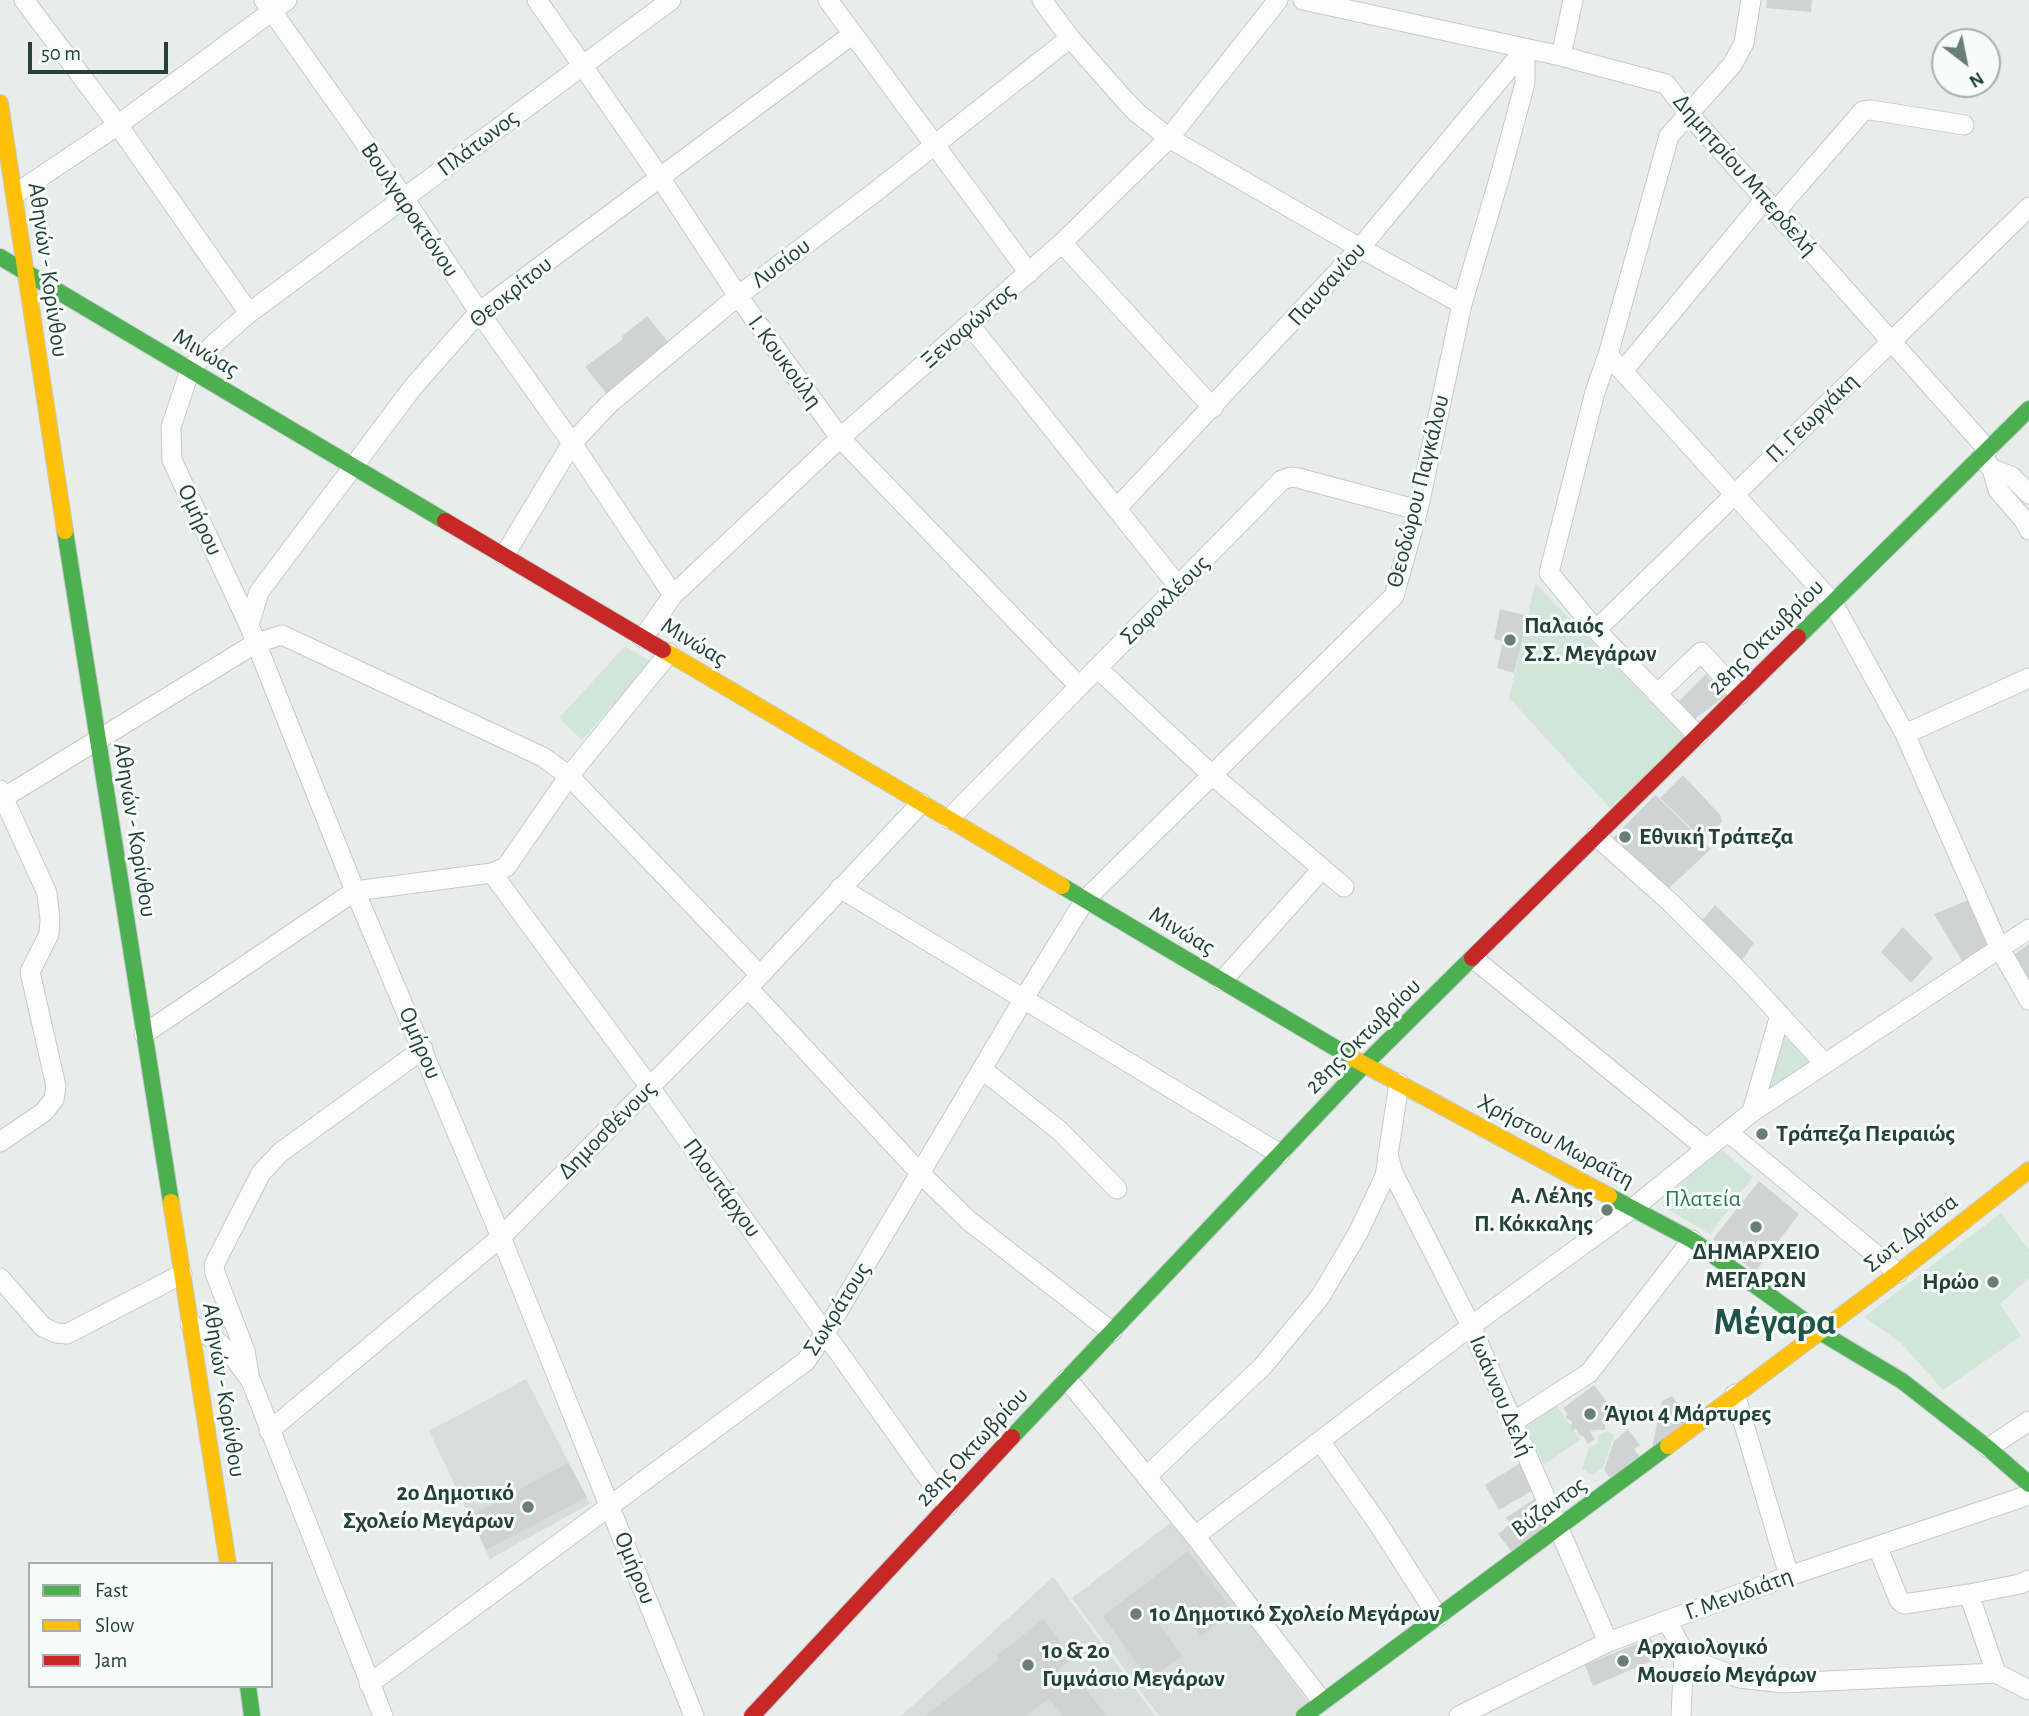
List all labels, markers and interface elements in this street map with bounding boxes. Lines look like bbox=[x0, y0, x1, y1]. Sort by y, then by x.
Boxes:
scale bar bbox=[32, 28, 172, 72]
north arrow bbox=[1931, 28, 2001, 98]
text: 50 m bbox=[41, 43, 81, 64]
text: N bbox=[1966, 68, 1987, 91]
street label: Δημητρίου Μπερδελή bbox=[1667, 88, 1823, 262]
street label: Πλάτωνος bbox=[432, 103, 524, 183]
street label: Βουλγαροκτόνου bbox=[354, 137, 466, 283]
street label: Αθηνών - Κορίνθου bbox=[21, 181, 75, 359]
street label: Λυσίου bbox=[746, 231, 816, 295]
street label: Παυσανίου bbox=[1282, 236, 1372, 332]
street label: Θεοκρίτου bbox=[464, 250, 558, 334]
street label: Ξενοφώντος bbox=[915, 277, 1021, 375]
street label: Ι. Κουκούλη bbox=[742, 310, 828, 414]
street label: Μινώας bbox=[168, 322, 244, 384]
street label: Π. Γεωργάκη bbox=[1760, 367, 1864, 469]
street label: Θεοδώρου Παγκάλου bbox=[1380, 392, 1456, 590]
street label: Ομήρου bbox=[171, 480, 229, 560]
street label: Σοφοκλέους bbox=[1114, 549, 1216, 651]
street label: 28ης Οκτωβρίου bbox=[1702, 573, 1830, 701]
street label: Μινώας bbox=[656, 611, 732, 673]
place label: Παλαιός Σ.Σ. Μεγάρων bbox=[1524, 612, 1656, 668]
marker: Παλαιός Σ.Σ. Μεγάρων bbox=[1502, 632, 1518, 648]
street label: Αθηνών - Κορίνθου bbox=[107, 741, 163, 919]
place label: Εθνική Τράπεζα bbox=[1639, 823, 1794, 851]
marker: Εθνική Τράπεζα bbox=[1617, 829, 1633, 845]
street label: Μινώας bbox=[1144, 900, 1220, 962]
street label: 28ης Οκτωβρίου bbox=[1299, 972, 1427, 1100]
street label: Ομήρου bbox=[392, 1003, 448, 1083]
street label: Δημοσθένους bbox=[552, 1075, 662, 1185]
street label: Χρήστου Μωραΐτη bbox=[1473, 1088, 1639, 1194]
place label: Τράπεζα Πειραιώς bbox=[1776, 1120, 1955, 1148]
marker: Τράπεζα Πειραιώς bbox=[1754, 1126, 1770, 1142]
street label: Πλουτάρχου bbox=[676, 1133, 768, 1243]
place label: Α. Λέλης Π. Κόκκαλης bbox=[1474, 1182, 1593, 1238]
park label: Πλατεία bbox=[1665, 1185, 1741, 1213]
street label: Σωτ. Δρίτσα bbox=[1858, 1187, 1964, 1279]
marker: Α. Λέλης Π. Κόκκαλης bbox=[1599, 1202, 1615, 1218]
marker: ΔΗΜΑΡΧΕΙΟ ΜΕΓΑΡΩΝ bbox=[1748, 1219, 1764, 1235]
place label: ΔΗΜΑΡΧΕΙΟ ΜΕΓΑΡΩΝ bbox=[1692, 1238, 1820, 1294]
street label: Σωκράτους bbox=[797, 1257, 877, 1361]
place label: Ηρώο bbox=[1922, 1268, 1979, 1296]
marker: Ηρώο bbox=[1985, 1274, 2001, 1290]
district label: Μέγαρα bbox=[1713, 1300, 1837, 1346]
street label: Αθηνών - Κορίνθου bbox=[196, 1301, 252, 1479]
street label: Ιωάννου Δελή bbox=[1463, 1331, 1539, 1461]
street label: 28ης Οκτωβρίου bbox=[909, 1381, 1035, 1513]
place label: Άγιοι 4 Μάρτυρες bbox=[1604, 1400, 1771, 1428]
marker: Άγιοι 4 Μάρτυρες bbox=[1582, 1406, 1598, 1422]
street label: Βύζαντος bbox=[1506, 1470, 1592, 1544]
place label: 2ο Δημοτικό Σχολείο Μεγάρων bbox=[343, 1479, 514, 1535]
marker: 2ο Δημοτικό Σχολείο Μεγάρων bbox=[520, 1499, 536, 1515]
street label: Ομήρου bbox=[608, 1528, 662, 1608]
street label: Γ. Μενιδιάτη bbox=[1681, 1561, 1797, 1627]
legend bbox=[28, 1562, 273, 1688]
text: Fast bbox=[95, 1580, 128, 1601]
place label: 1ο Δημοτικό Σχολείο Μεγάρων bbox=[1150, 1600, 1439, 1628]
marker: 1ο Δημοτικό Σχολείο Μεγάρων bbox=[1128, 1606, 1144, 1622]
text: Slow bbox=[95, 1615, 134, 1636]
place label: Αρχαιολογικό Μουσείο Μεγάρων bbox=[1637, 1633, 1817, 1689]
place label: 1ο & 2ο Γυμνάσιο Μεγάρων bbox=[1042, 1637, 1225, 1693]
text: Jam bbox=[95, 1650, 127, 1671]
marker: Αρχαιολογικό Μουσείο Μεγάρων bbox=[1615, 1653, 1631, 1669]
marker: 1ο & 2ο Γυμνάσιο Μεγάρων bbox=[1020, 1657, 1036, 1673]

